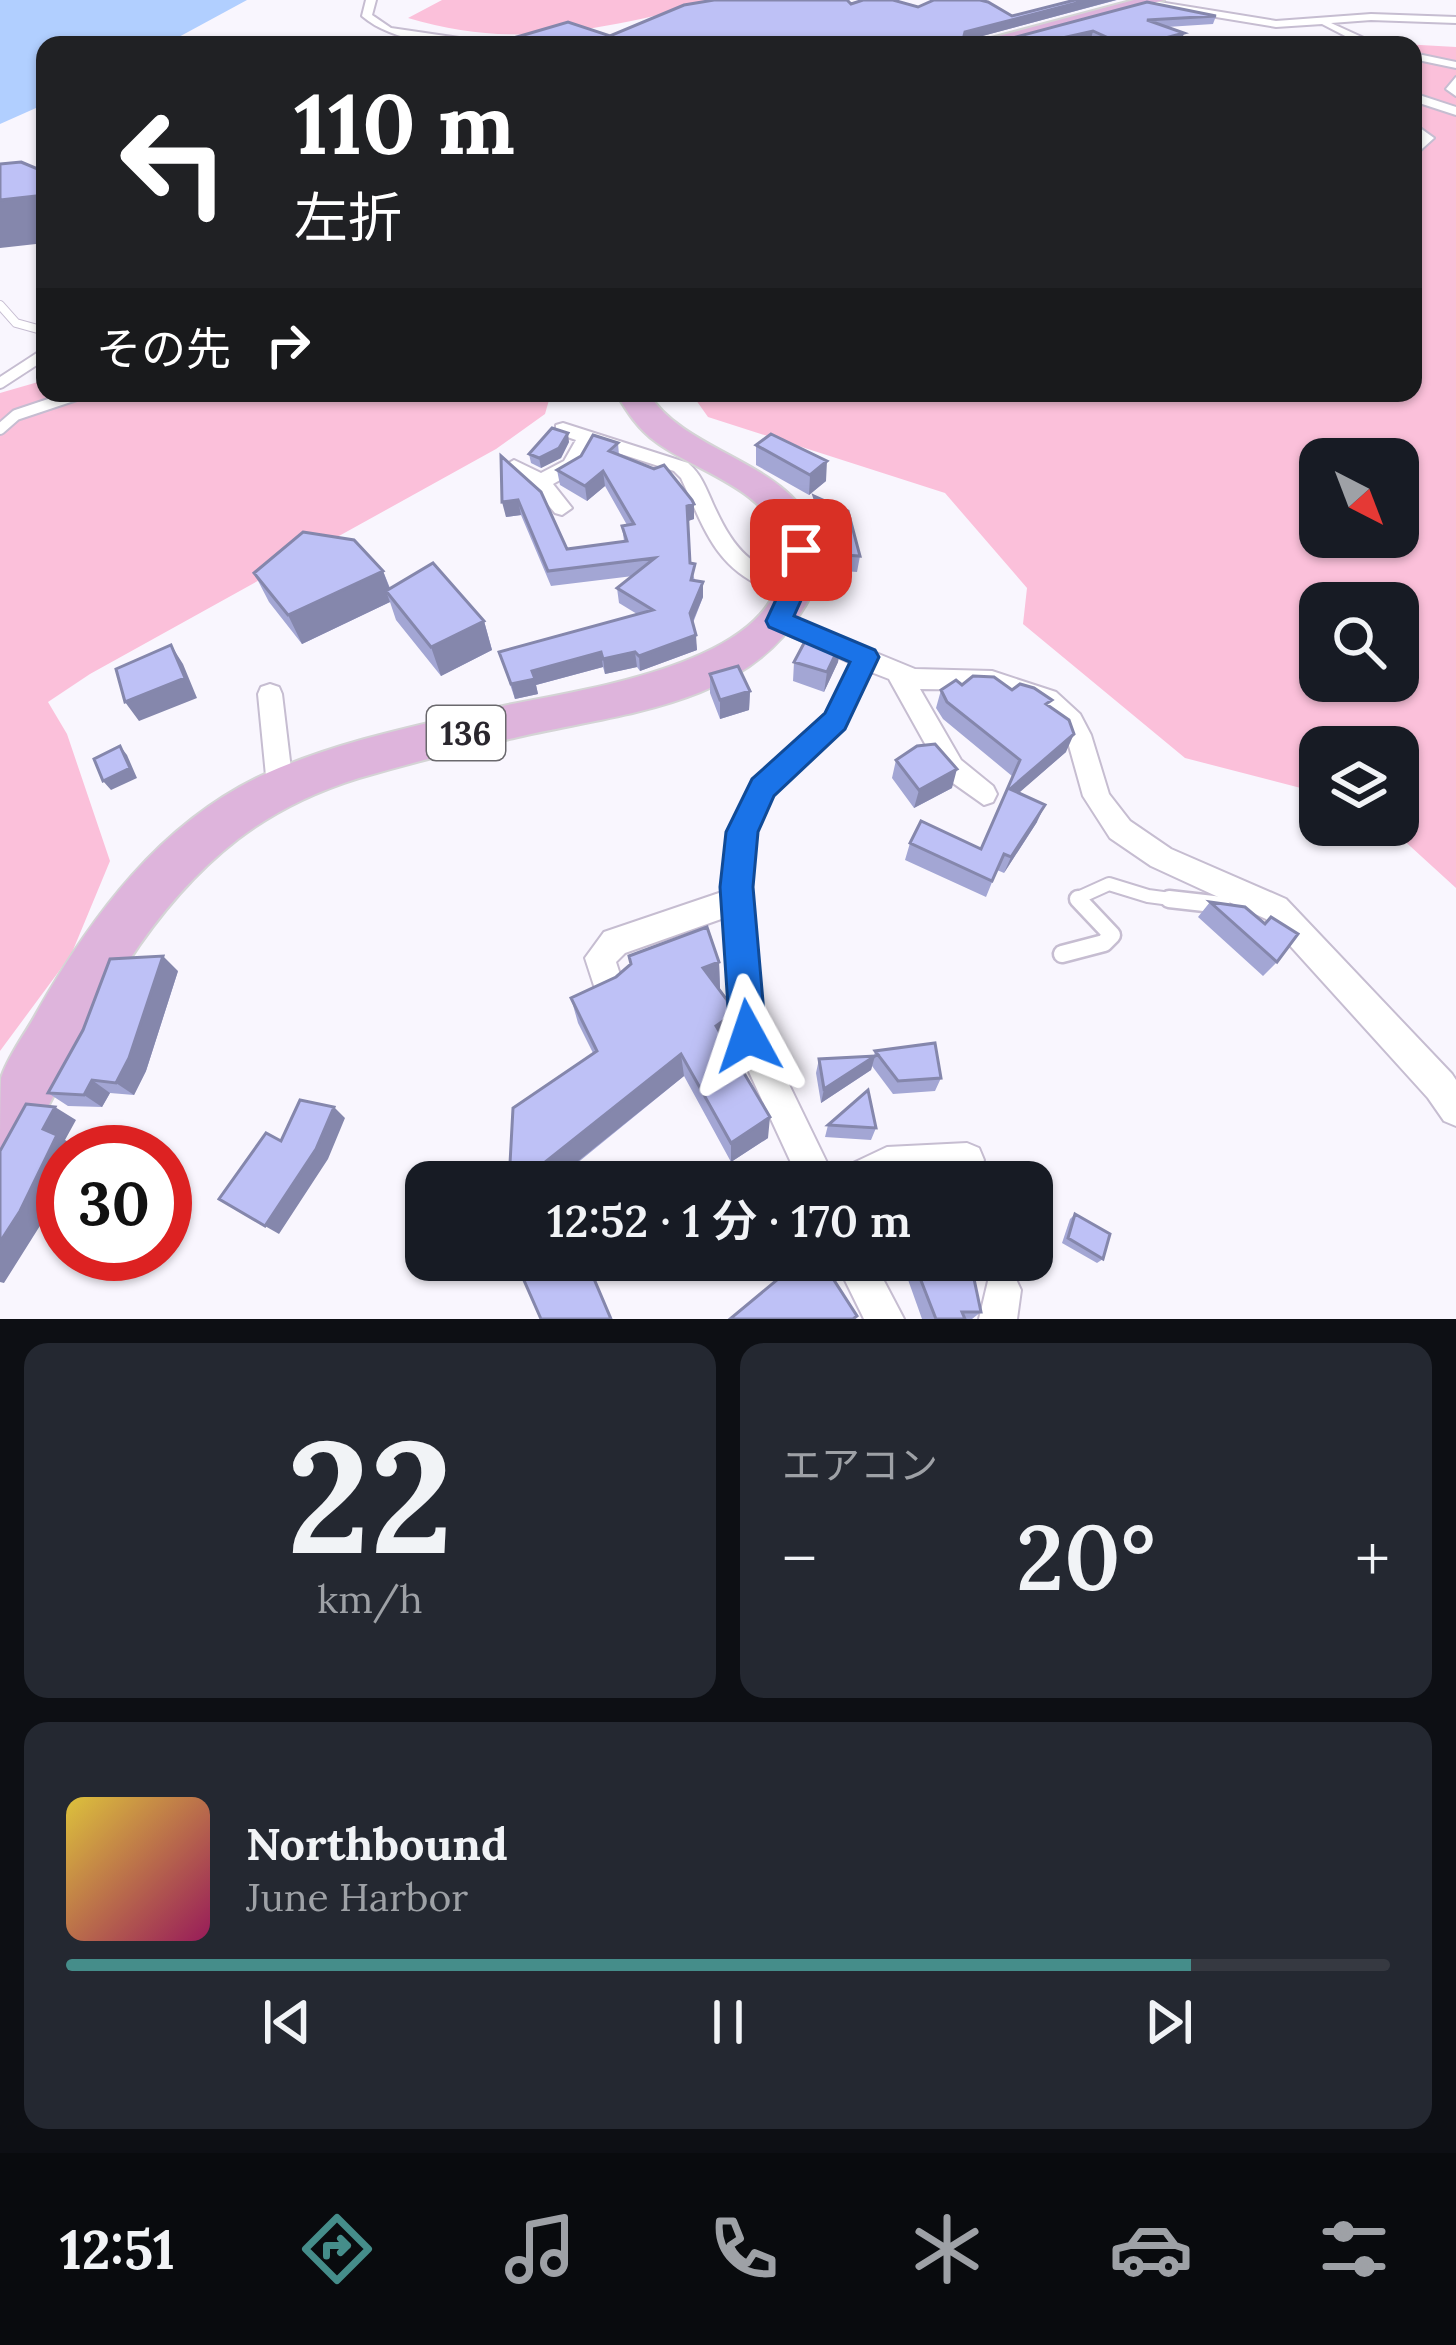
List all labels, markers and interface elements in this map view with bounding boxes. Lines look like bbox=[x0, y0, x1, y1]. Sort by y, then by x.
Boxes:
text: 110 m bbox=[294, 69, 515, 177]
icon: left bbox=[96, 84, 252, 240]
text: 左折 bbox=[294, 183, 402, 252]
icon: right bbox=[255, 312, 321, 378]
text: その先 bbox=[96, 320, 231, 377]
north arrow bbox=[1299, 438, 1419, 558]
map controls bbox=[1299, 438, 1419, 846]
pin bbox=[750, 499, 852, 601]
icon: arrive bbox=[768, 517, 834, 583]
button: search bbox=[1299, 582, 1419, 702]
road number: 136 bbox=[427, 706, 505, 760]
button: layers bbox=[1299, 726, 1419, 846]
position arrow bbox=[685, 973, 811, 1099]
speed limit sign: 30 bbox=[36, 1125, 192, 1281]
text: 12:52 · 1 分 · 170 m bbox=[547, 1192, 911, 1249]
text: 22 bbox=[287, 1396, 453, 1596]
text: エアコン bbox=[782, 1440, 938, 1490]
text: 20° bbox=[1016, 1499, 1156, 1615]
text: − bbox=[782, 1516, 817, 1600]
text: + bbox=[1355, 1516, 1390, 1600]
text: km/h bbox=[317, 1574, 423, 1624]
text: Northbound bbox=[246, 1815, 508, 1872]
text: June Harbor bbox=[246, 1872, 468, 1922]
icon: previous bbox=[254, 1989, 320, 2055]
icon: pause bbox=[695, 1989, 761, 2055]
icon: next bbox=[1136, 1989, 1202, 2055]
icon: directions bbox=[295, 2207, 379, 2291]
icon: music bbox=[498, 2207, 582, 2291]
icon: phone bbox=[702, 2207, 786, 2291]
icon: climate bbox=[905, 2207, 989, 2291]
icon: car bbox=[1109, 2207, 1193, 2291]
icon: filters bbox=[1312, 2207, 1396, 2291]
text: 12:51 bbox=[60, 2215, 175, 2284]

